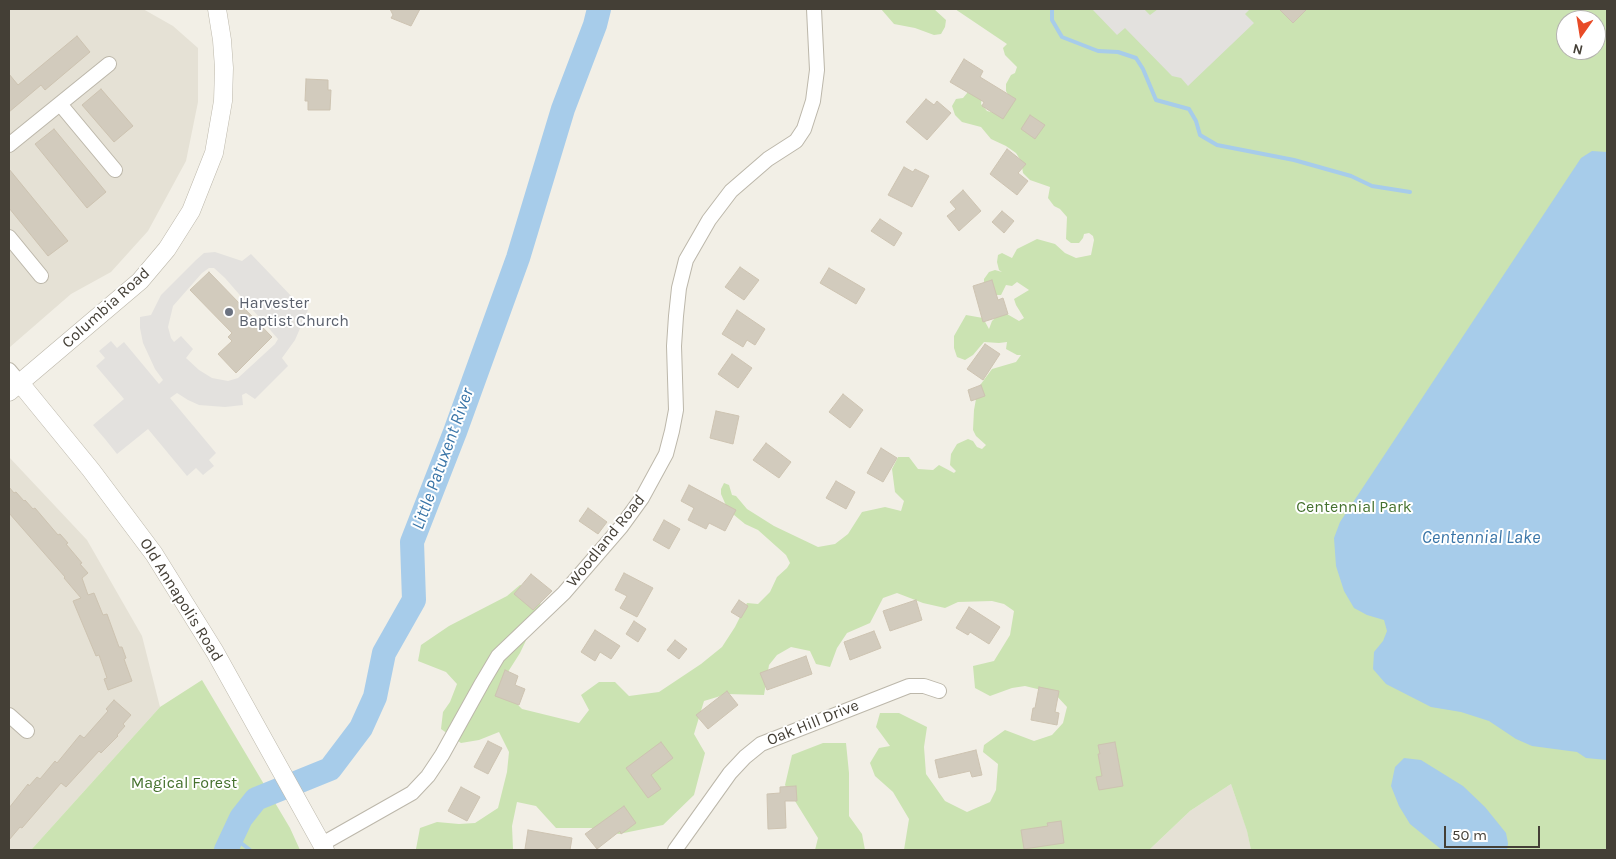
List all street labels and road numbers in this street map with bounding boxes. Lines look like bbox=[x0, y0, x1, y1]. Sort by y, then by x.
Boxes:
street label: Columbia Road bbox=[58, 264, 154, 352]
street label: Woodland Road bbox=[563, 491, 649, 591]
street label: Old Annapolis Road bbox=[135, 535, 227, 665]
street label: Oak Hill Drive bbox=[764, 696, 862, 750]

